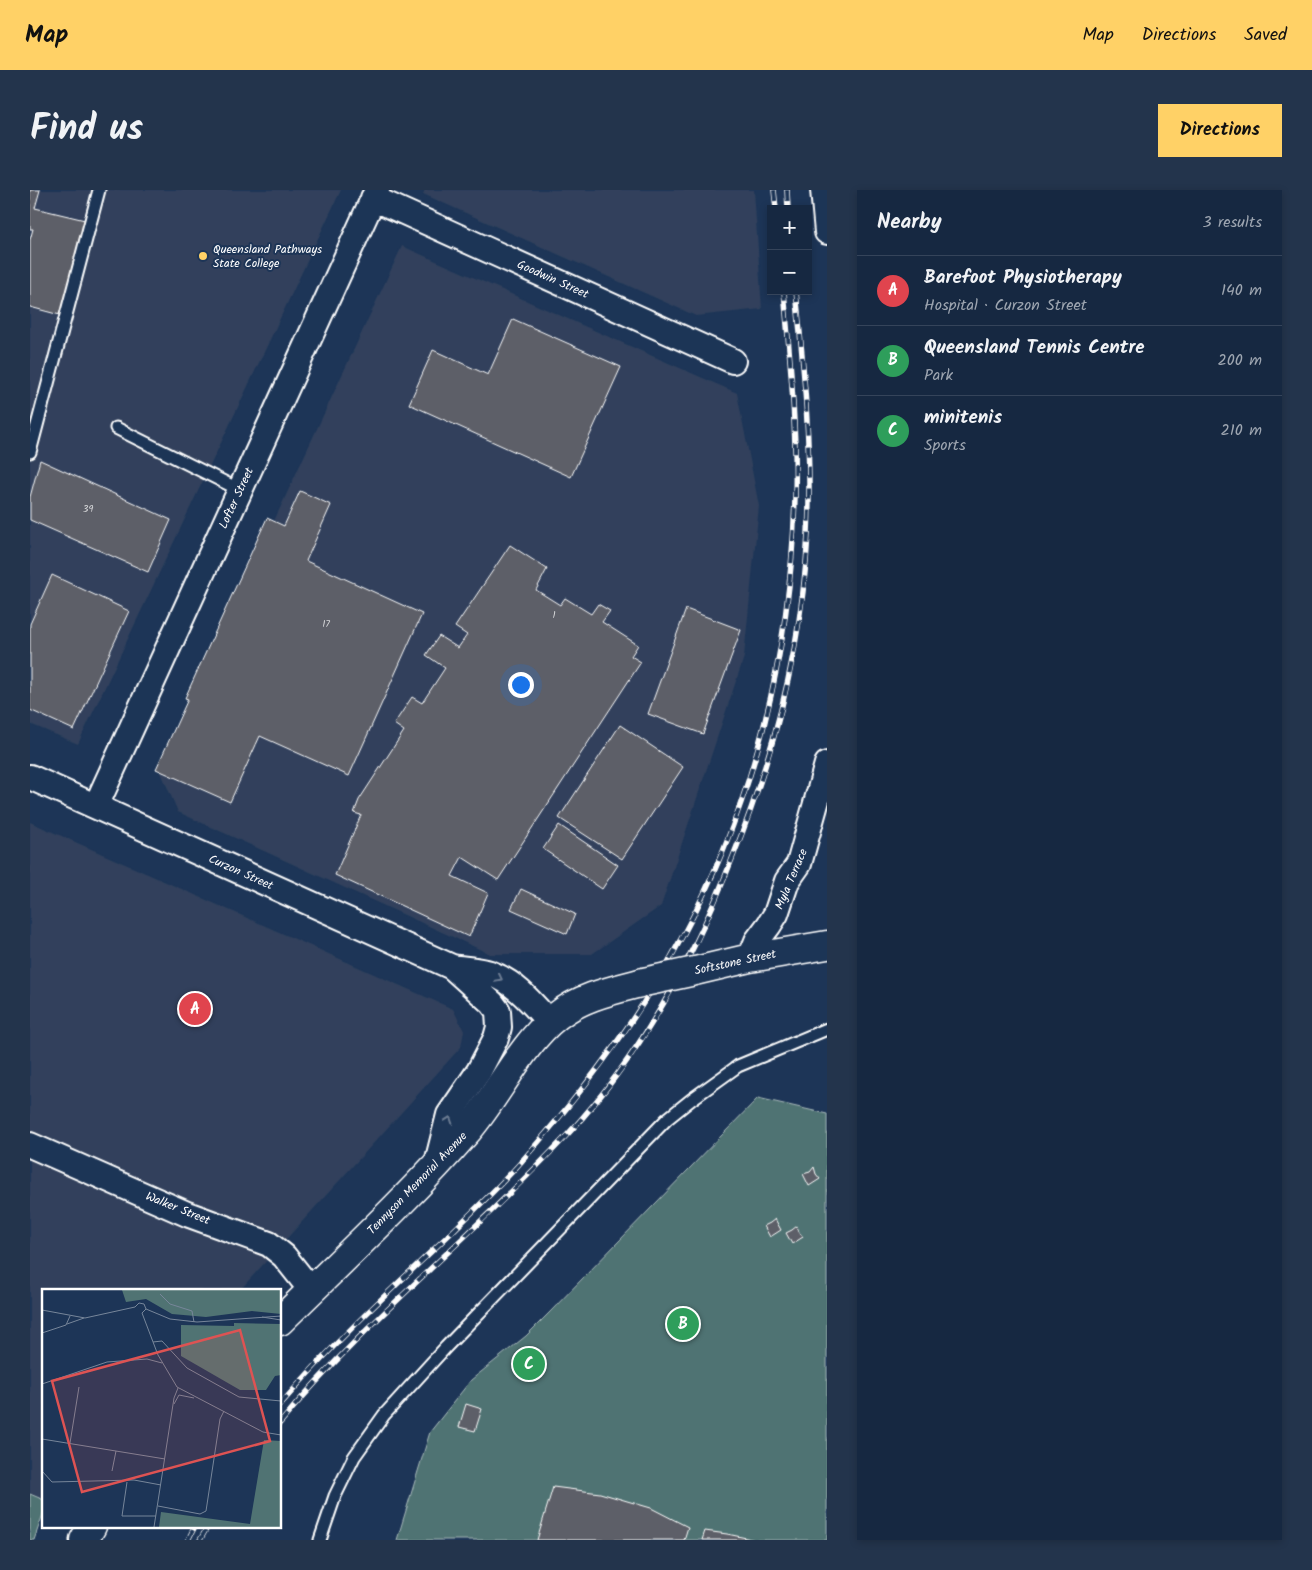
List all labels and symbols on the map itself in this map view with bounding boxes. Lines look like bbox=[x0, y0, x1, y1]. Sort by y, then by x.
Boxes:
place label: Queensland Pathways State College bbox=[213, 240, 322, 273]
marker: Queensland Pathways State College bbox=[197, 250, 209, 262]
street label: Goodwin Street bbox=[514, 255, 592, 304]
street label: Lofter Street bbox=[214, 464, 259, 532]
house number: 39 bbox=[83, 501, 93, 517]
house number: 1 bbox=[552, 607, 556, 623]
house number: 17 bbox=[322, 616, 330, 632]
your location bbox=[508, 672, 534, 698]
street label: Myla Terrace bbox=[770, 845, 813, 913]
street label: Curzon Street bbox=[205, 850, 277, 895]
street label: Softstone Street bbox=[692, 944, 778, 980]
one-way arrow bbox=[493, 972, 502, 982]
pin: A bbox=[179, 990, 211, 1028]
one-way arrow bbox=[443, 1116, 453, 1125]
street label: Tennyson Memorial Avenue bbox=[363, 1127, 472, 1239]
street label: Walker Street bbox=[143, 1187, 213, 1230]
inset map bbox=[42, 1289, 281, 1528]
pin: B bbox=[667, 1305, 699, 1343]
pin: C bbox=[513, 1345, 545, 1383]

